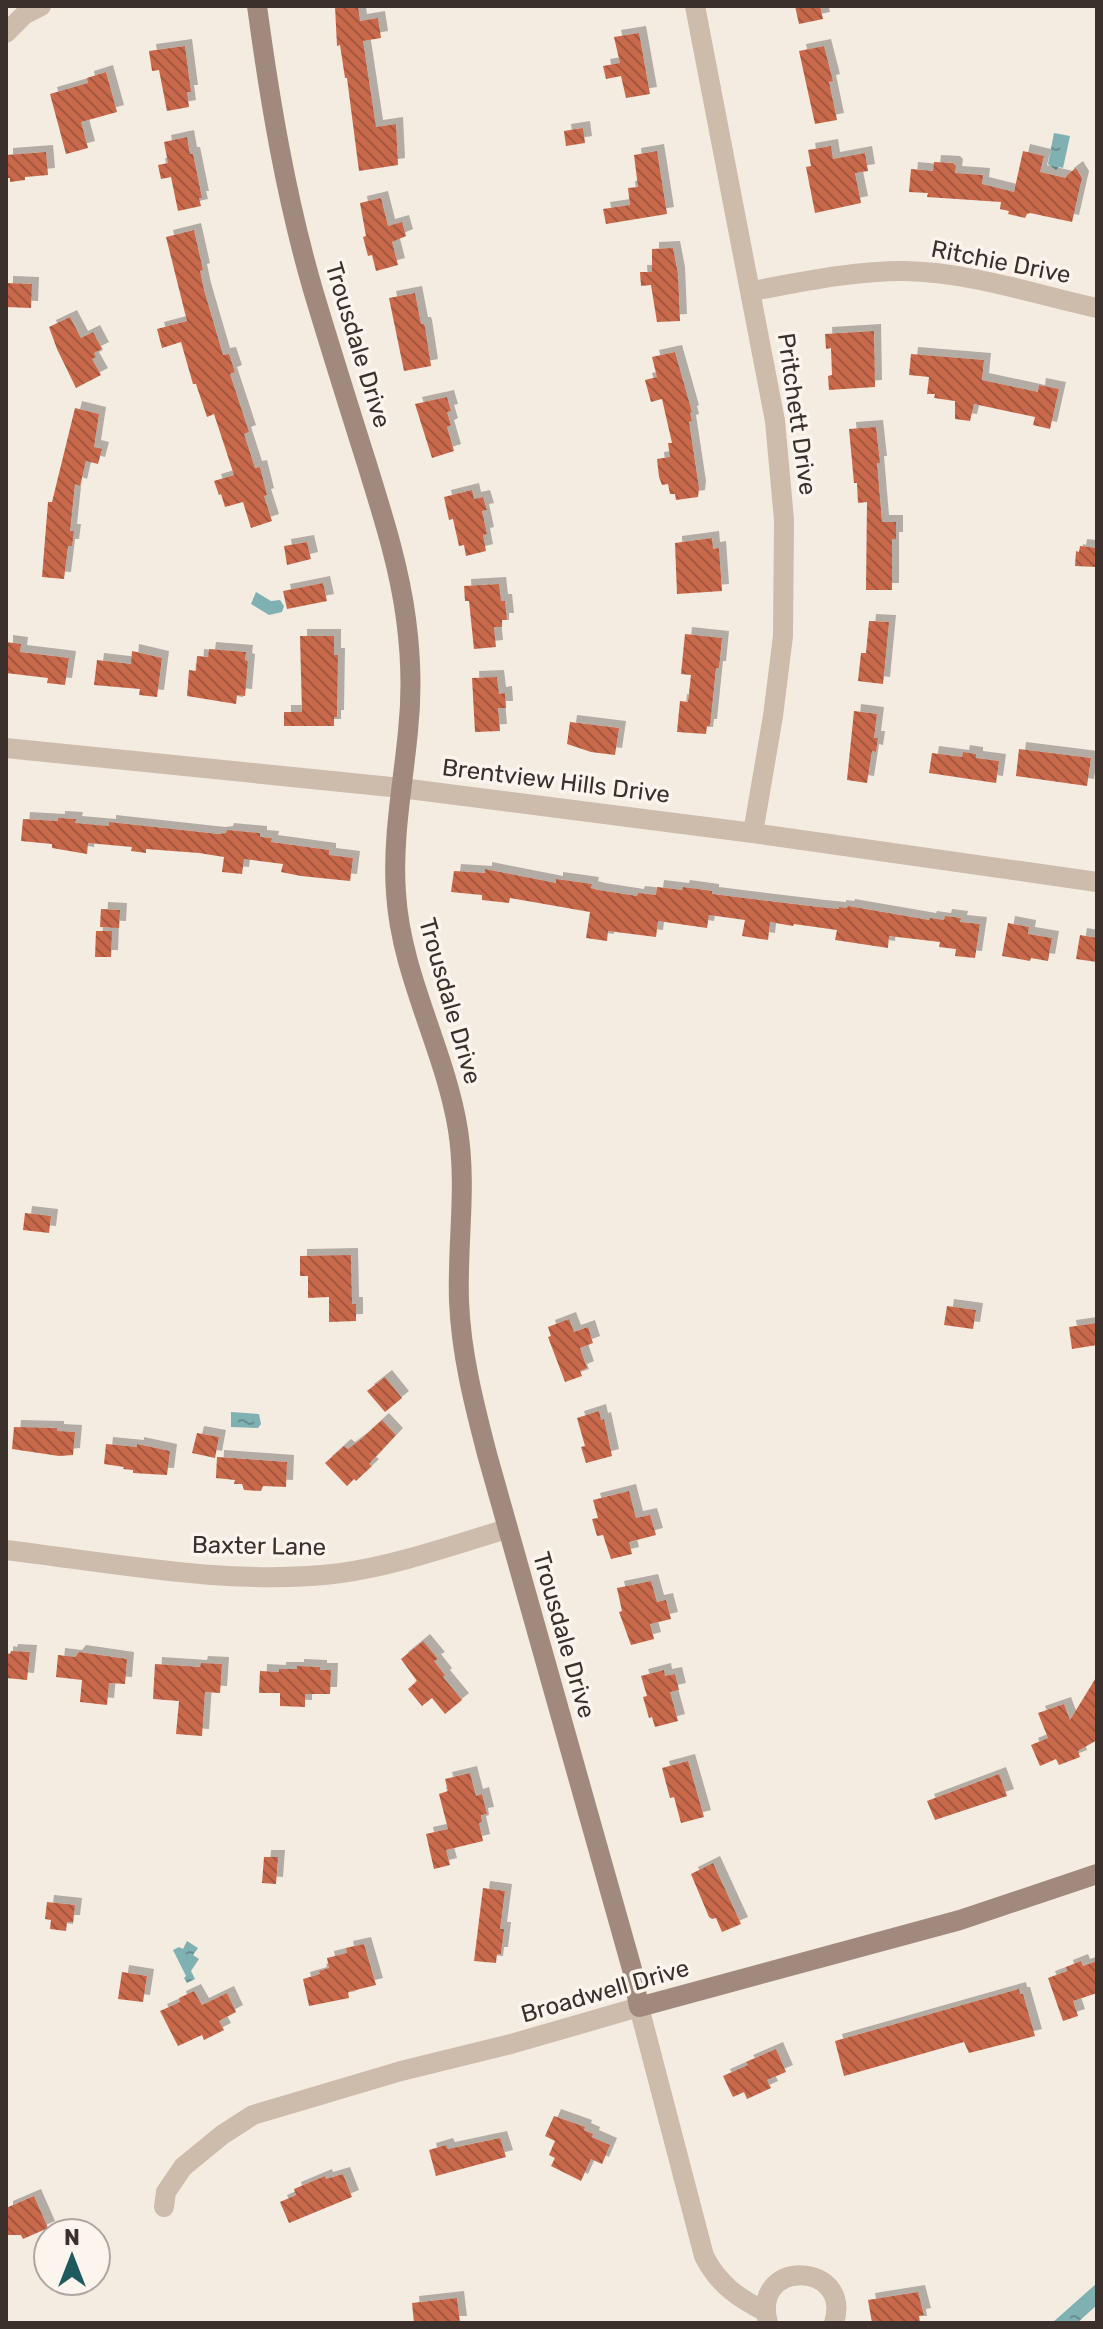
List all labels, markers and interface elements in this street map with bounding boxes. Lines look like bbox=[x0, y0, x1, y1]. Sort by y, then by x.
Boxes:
street label: Ritchie Drive bbox=[929, 235, 1073, 289]
street label: Trousdale Drive bbox=[320, 259, 396, 431]
street label: Pritchett Drive bbox=[772, 331, 822, 497]
street label: Brentview Hills Drive bbox=[440, 753, 672, 809]
street label: Trousdale Drive bbox=[413, 915, 487, 1087]
street label: Baxter Lane bbox=[192, 1531, 326, 1561]
street label: Trousdale Drive bbox=[527, 1549, 601, 1721]
street label: Broadwell Drive bbox=[518, 1954, 692, 2028]
north arrow bbox=[32, 2217, 112, 2297]
text: N bbox=[64, 2224, 80, 2251]

